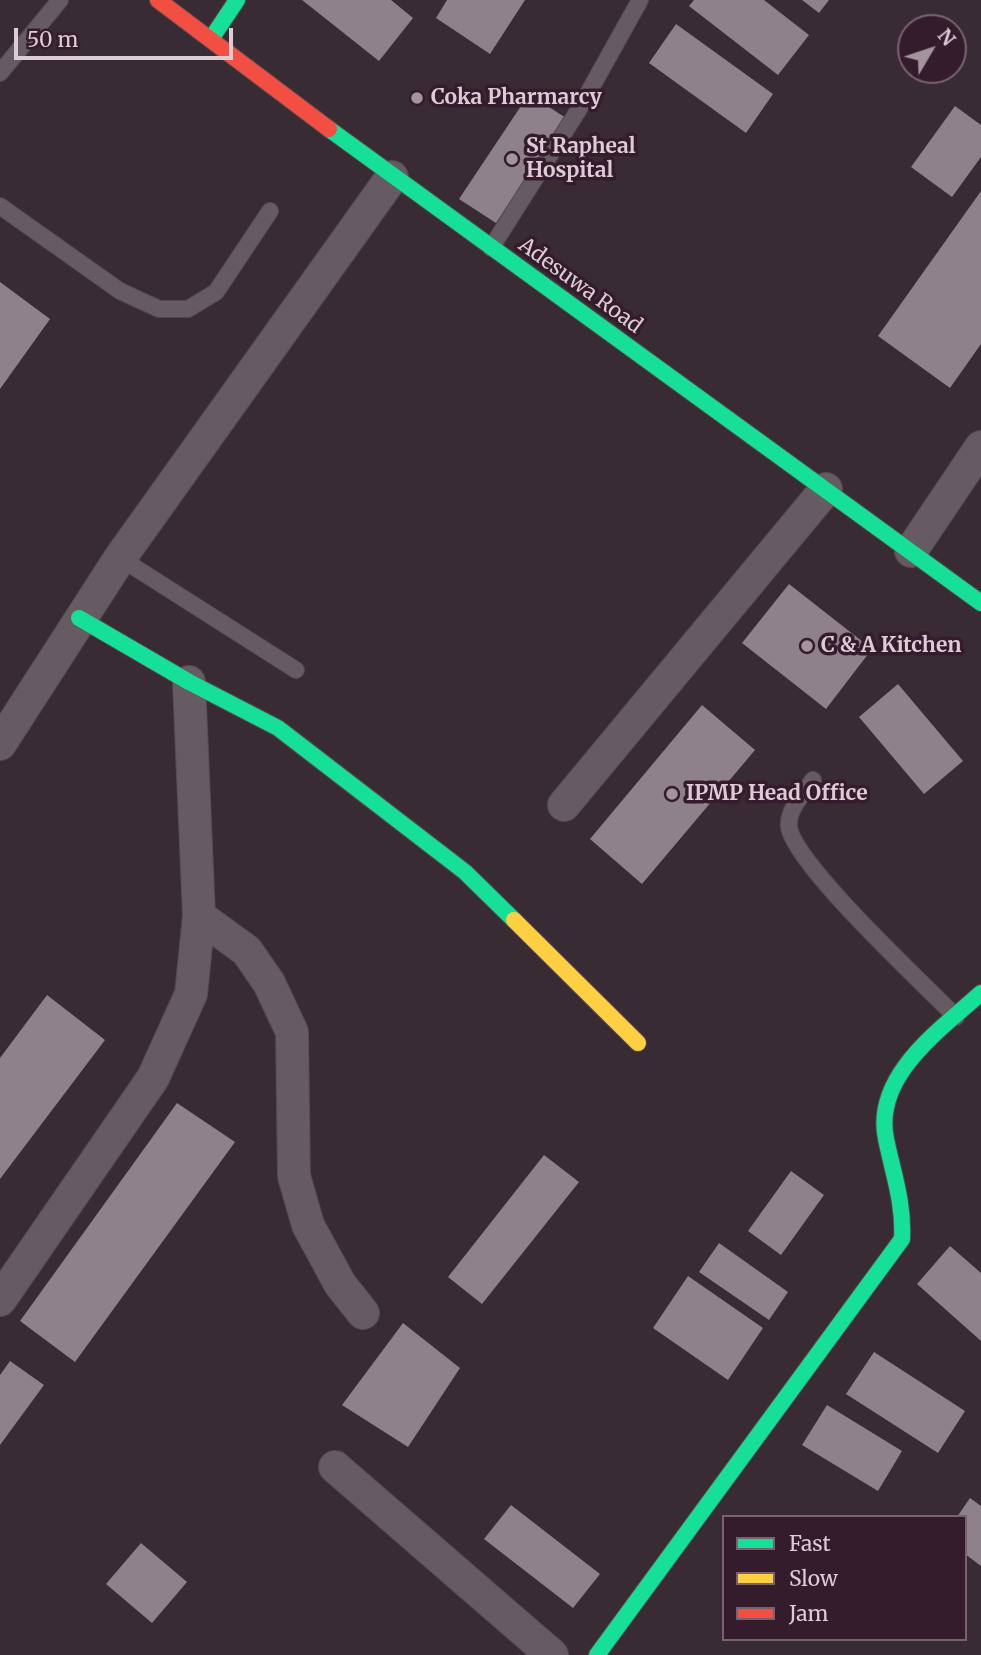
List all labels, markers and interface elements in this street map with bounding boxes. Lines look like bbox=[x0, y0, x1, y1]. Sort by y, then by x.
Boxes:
scale bar bbox=[18, 14, 236, 58]
north arrow bbox=[897, 14, 967, 84]
text: N bbox=[933, 24, 961, 50]
text: 50 m bbox=[27, 26, 78, 53]
place label: Coka Pharmarcy bbox=[431, 85, 602, 111]
marker: Coka Pharmarcy bbox=[409, 90, 425, 106]
place label: St Rapheal Hospital bbox=[526, 134, 636, 184]
marker: St Rapheal Hospital bbox=[504, 151, 520, 167]
street label: Adesuwa Road bbox=[513, 233, 647, 339]
place label: C & A Kitchen bbox=[821, 633, 961, 659]
marker: C & A Kitchen bbox=[799, 638, 815, 654]
place label: IPMP Head Office bbox=[686, 781, 868, 807]
marker: IPMP Head Office bbox=[664, 786, 680, 802]
legend bbox=[722, 1515, 967, 1641]
text: Fast bbox=[789, 1530, 831, 1557]
text: Slow bbox=[789, 1565, 838, 1592]
text: Jam bbox=[789, 1600, 828, 1627]

